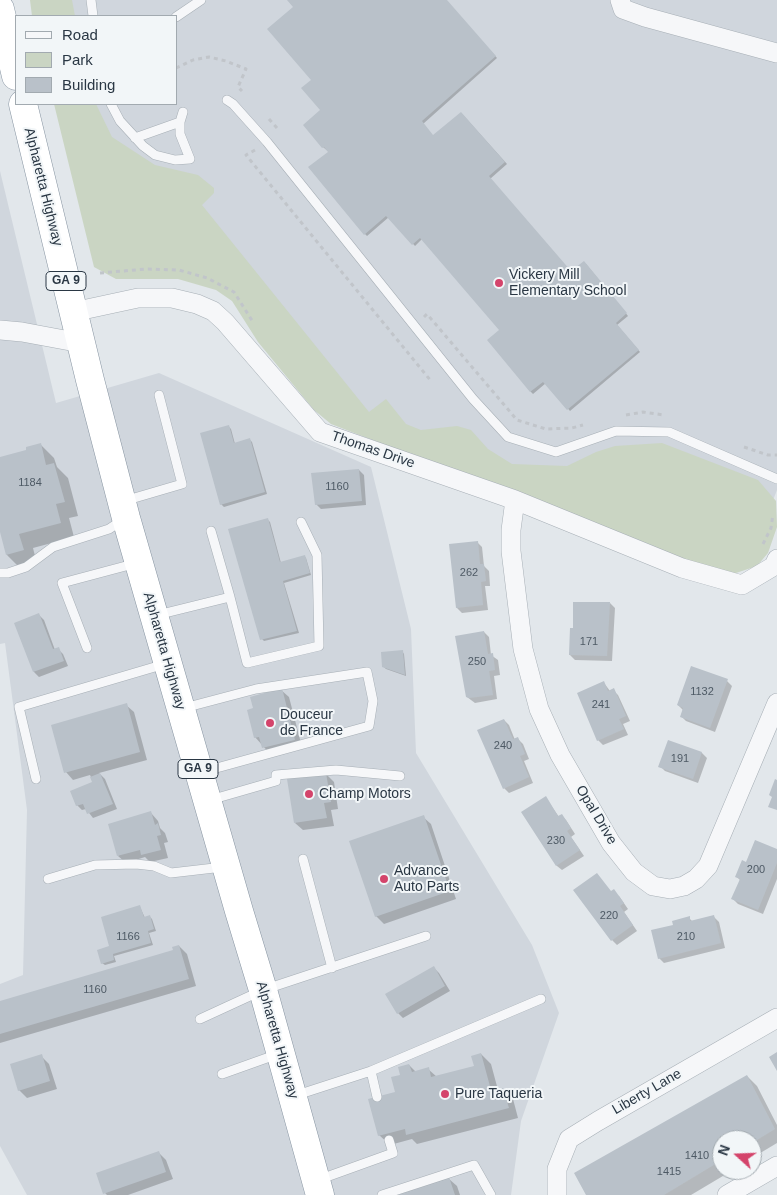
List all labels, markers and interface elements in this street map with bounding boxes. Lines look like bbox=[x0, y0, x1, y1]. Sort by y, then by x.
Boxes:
legend bbox=[15, 15, 178, 105]
text: Road bbox=[62, 26, 98, 43]
text: Park bbox=[62, 51, 93, 68]
text: Building bbox=[62, 76, 115, 93]
street label: Alpharetta Highway bbox=[20, 126, 66, 248]
place label: Vickery Mill Elementary School bbox=[509, 267, 627, 300]
road number: GA 9 bbox=[46, 272, 86, 290]
marker: Vickery Mill Elementary School bbox=[493, 277, 505, 289]
street label: Thomas Drive bbox=[329, 428, 417, 472]
house number: 1184 bbox=[18, 476, 42, 490]
house number: 1160 bbox=[325, 480, 349, 494]
house number: 262 bbox=[460, 566, 478, 580]
street label: Alpharetta Highway bbox=[139, 590, 189, 712]
house number: 171 bbox=[580, 635, 598, 649]
house number: 250 bbox=[468, 655, 486, 669]
house number: 1132 bbox=[690, 685, 714, 699]
house number: 241 bbox=[592, 698, 610, 712]
place label: Douceur de France bbox=[280, 707, 343, 740]
marker: Douceur de France bbox=[264, 717, 276, 729]
house number: 240 bbox=[494, 739, 512, 753]
house number: 191 bbox=[671, 752, 689, 766]
road number: GA 9 bbox=[178, 760, 218, 779]
street label: Opal Drive bbox=[572, 782, 620, 848]
place label: Champ Motors bbox=[319, 786, 411, 802]
marker: Champ Motors bbox=[303, 788, 315, 800]
house number: 230 bbox=[547, 834, 565, 848]
place label: Advance Auto Parts bbox=[394, 863, 459, 896]
house number: 200 bbox=[747, 863, 765, 877]
marker: Advance Auto Parts bbox=[378, 873, 390, 885]
house number: 220 bbox=[600, 909, 618, 923]
house number: 1166 bbox=[116, 930, 140, 944]
house number: 210 bbox=[677, 930, 695, 944]
street label: Alpharetta Highway bbox=[252, 979, 302, 1101]
house number: 1160 bbox=[83, 983, 107, 997]
street label: Liberty Lane bbox=[609, 1065, 685, 1119]
place label: Pure Taqueria bbox=[455, 1086, 542, 1102]
marker: Pure Taqueria bbox=[439, 1088, 451, 1100]
north arrow bbox=[712, 1130, 762, 1180]
text: N bbox=[715, 1143, 733, 1158]
house number: 1410 bbox=[685, 1149, 709, 1163]
house number: 1415 bbox=[657, 1165, 681, 1179]

